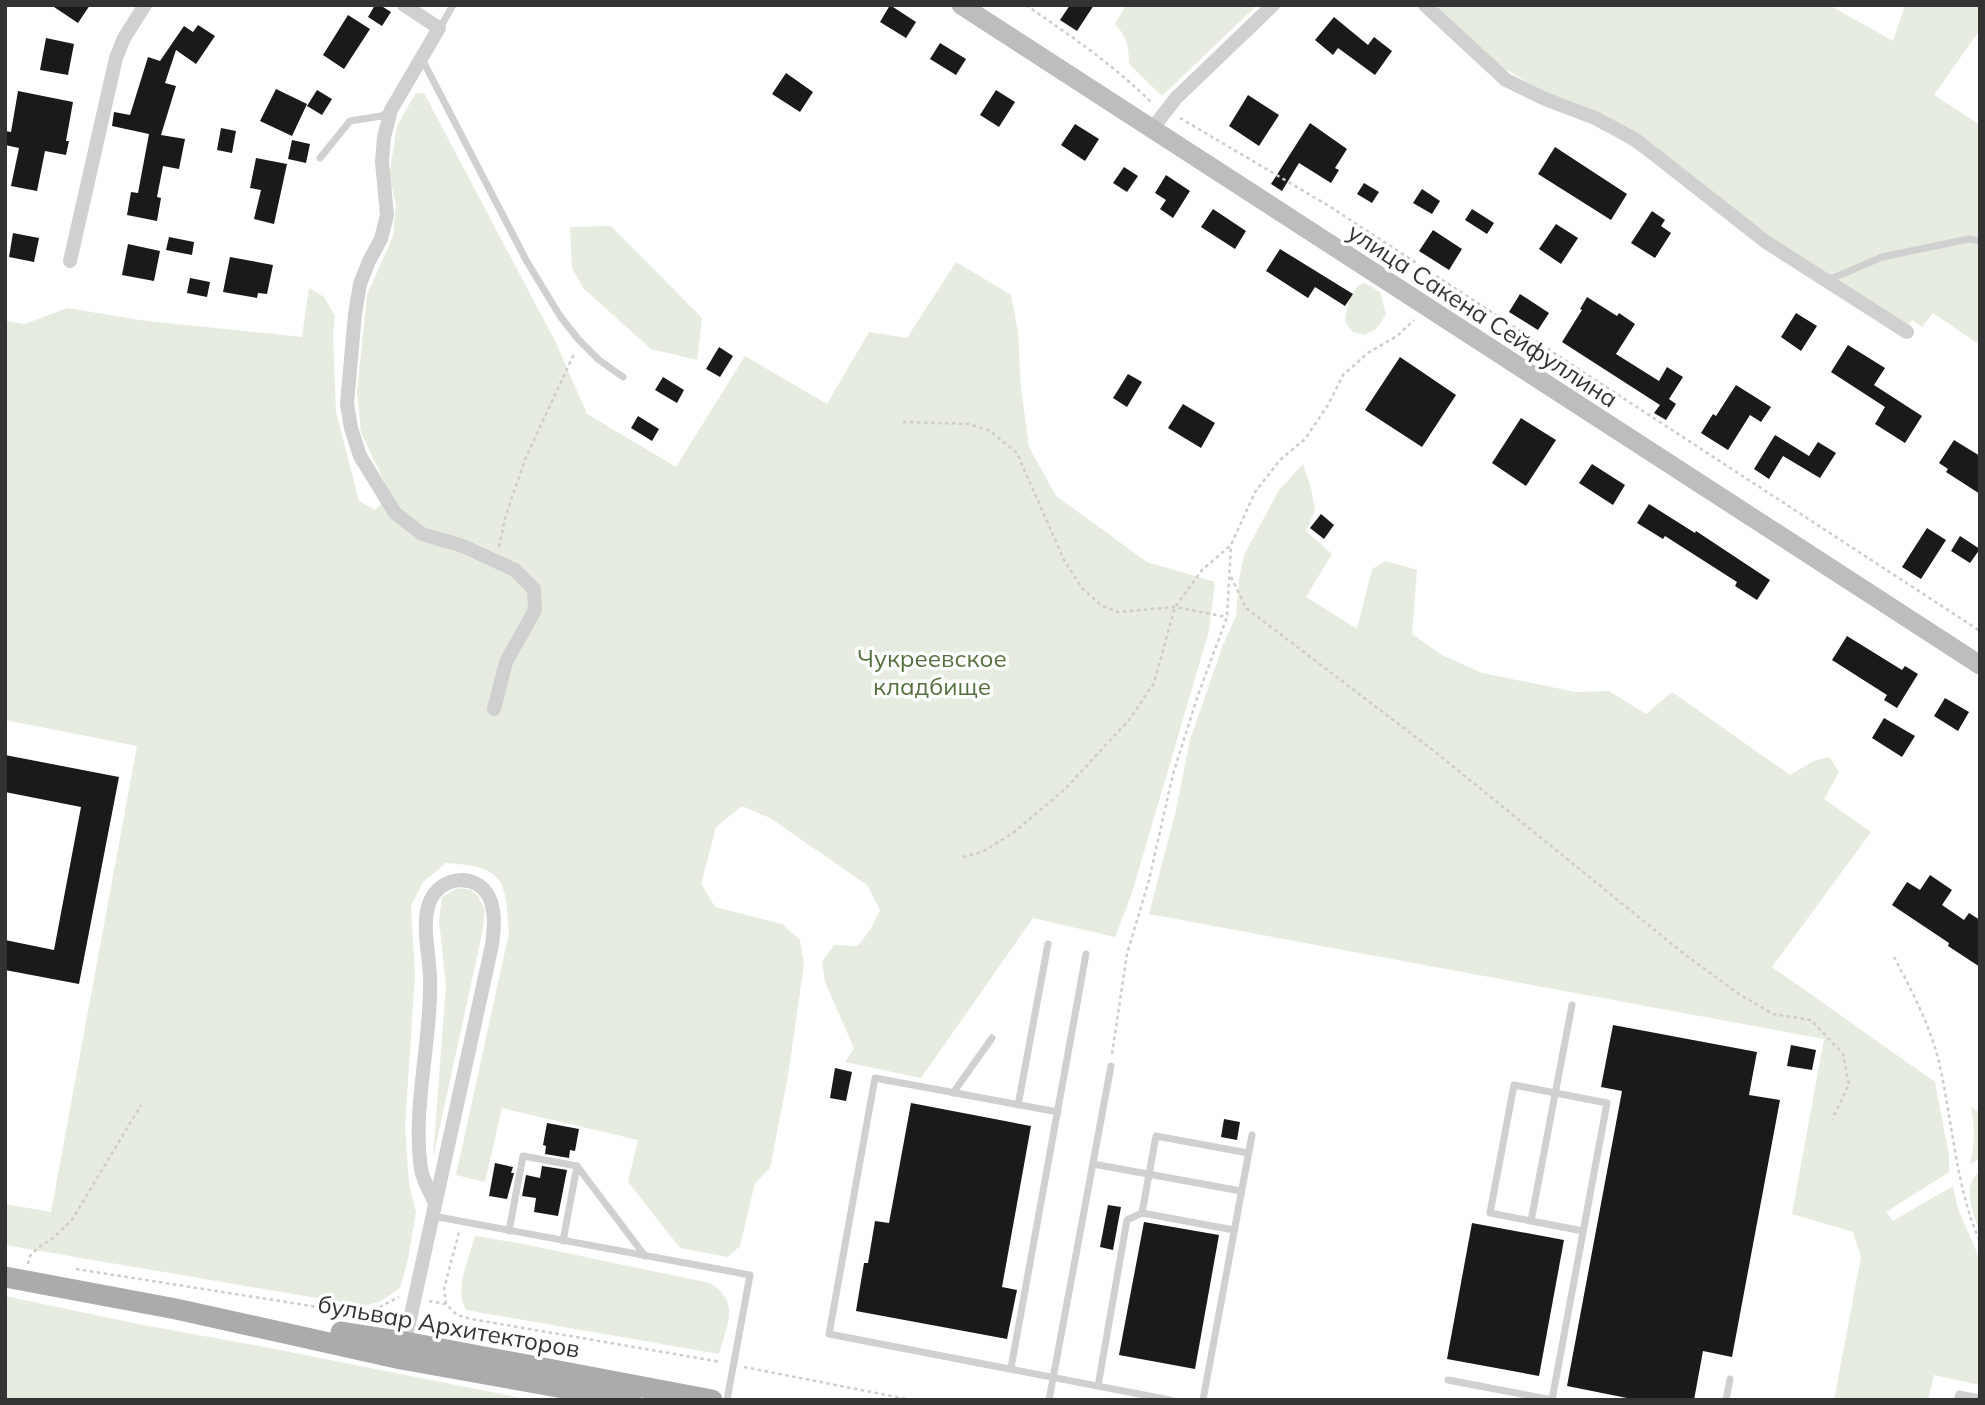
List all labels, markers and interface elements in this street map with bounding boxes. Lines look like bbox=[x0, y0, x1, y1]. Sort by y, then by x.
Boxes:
street label: улица Сакена Сейфуллина bbox=[1343, 216, 1623, 414]
park label: Чукреевское кладбище bbox=[857, 643, 1007, 701]
street label: бульвар Архитекторов bbox=[316, 1288, 582, 1364]

